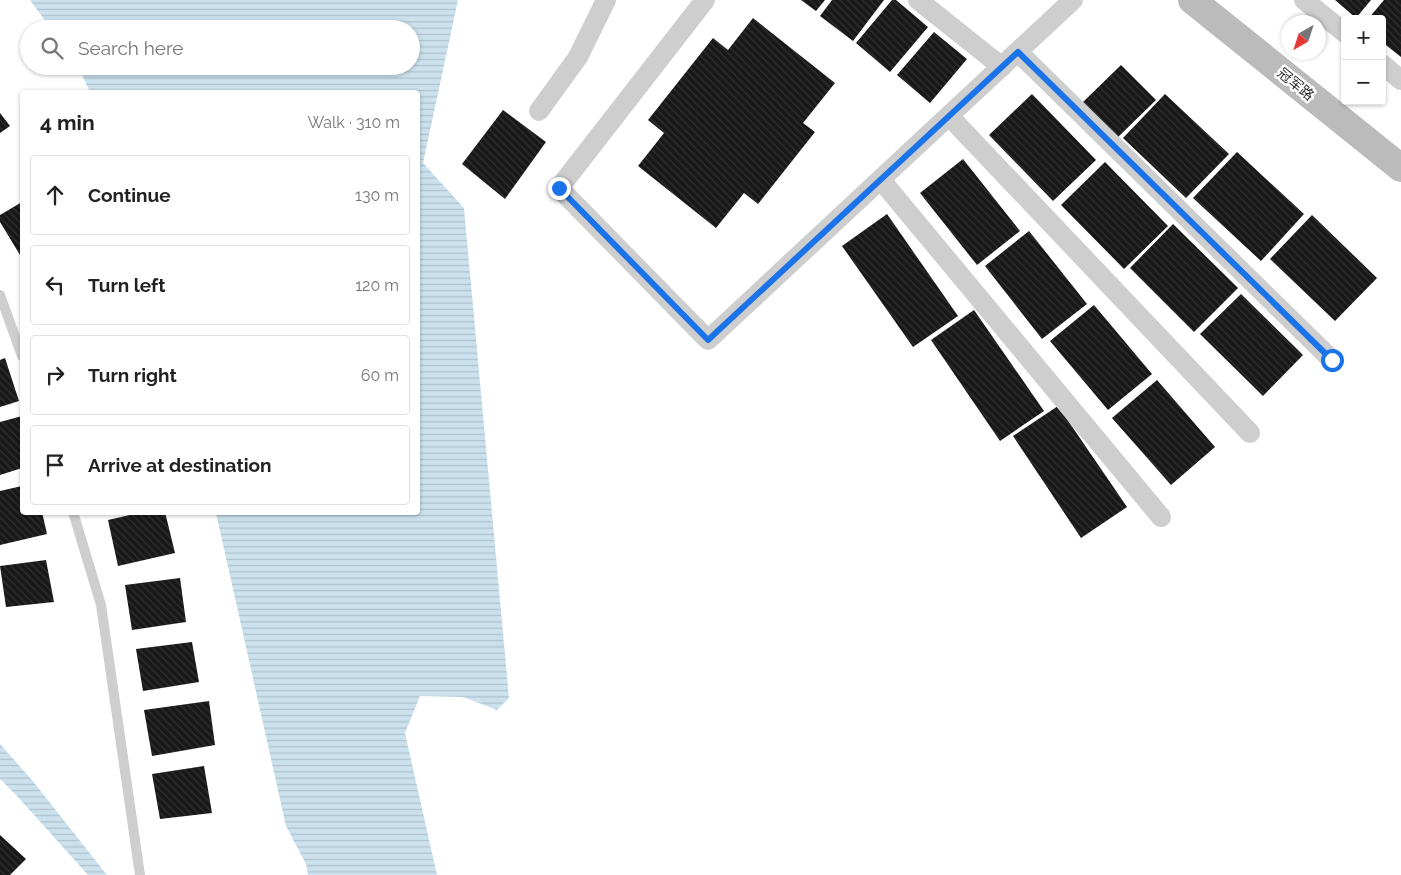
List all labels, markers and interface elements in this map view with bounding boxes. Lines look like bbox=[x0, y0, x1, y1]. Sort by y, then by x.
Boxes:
north arrow bbox=[1281, 15, 1326, 60]
map controls bbox=[1341, 15, 1386, 105]
button: + bbox=[1341, 15, 1386, 60]
search box bbox=[20, 20, 420, 75]
icon: search bbox=[38, 34, 66, 62]
text: Search here bbox=[78, 37, 184, 59]
button: − bbox=[1341, 60, 1386, 105]
street label: 冠军路 bbox=[1275, 65, 1317, 103]
text: 4 min bbox=[40, 110, 95, 135]
text: Walk · 310 m bbox=[307, 113, 400, 132]
route end bbox=[548, 177, 571, 200]
icon: ahead bbox=[41, 181, 69, 209]
text: Continue bbox=[88, 184, 171, 206]
text: 130 m bbox=[355, 186, 399, 205]
icon: left bbox=[41, 271, 69, 299]
text: Turn left bbox=[88, 274, 165, 296]
text: 120 m bbox=[355, 276, 399, 295]
route start bbox=[1321, 349, 1344, 372]
icon: right bbox=[41, 361, 69, 389]
text: Turn right bbox=[88, 364, 177, 386]
text: 60 m bbox=[361, 366, 399, 385]
icon: arrive bbox=[41, 451, 69, 479]
text: Arrive at destination bbox=[88, 454, 272, 476]

